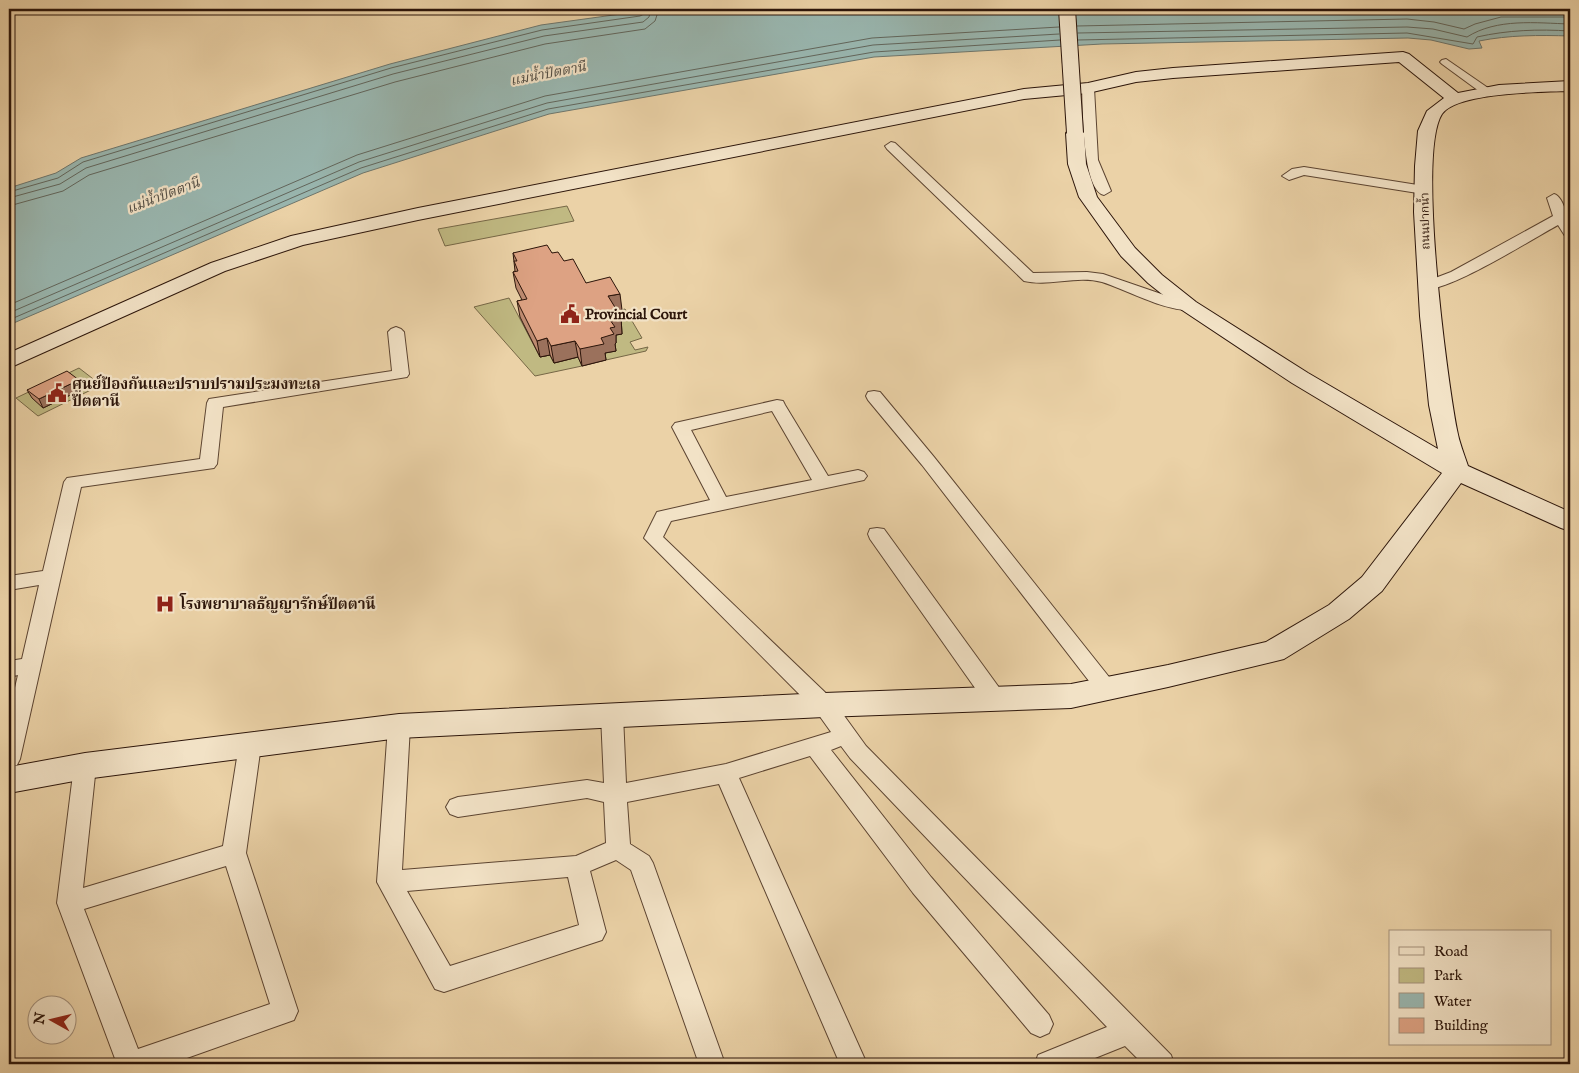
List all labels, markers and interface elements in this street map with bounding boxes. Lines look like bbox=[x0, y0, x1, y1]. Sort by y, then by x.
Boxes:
water label: แม่น้ำปัตตานี bbox=[508, 56, 589, 90]
water label: แม่น้ำปัตตานี bbox=[124, 171, 204, 218]
street label: ถนนปากน้ำ bbox=[1416, 192, 1433, 250]
public building icon: Provincial Court bbox=[559, 303, 581, 325]
place label: Provincial Court bbox=[585, 305, 688, 324]
place label: ศูนย์ป้องกันและปราบปรามประมงทะเล ปัตตานี bbox=[72, 374, 321, 411]
public building icon: ศูนย์ป้องกันและปราบปรามประมงทะเล ปัตตานี bbox=[46, 382, 68, 404]
hospital icon: โรงพยาบาลธัญญารักษ์ปัตตานี bbox=[154, 593, 176, 615]
place label: โรงพยาบาลธัญญารักษ์ปัตตานี bbox=[179, 593, 376, 614]
legend bbox=[1389, 930, 1552, 1046]
text: Road bbox=[1434, 942, 1469, 961]
text: Park bbox=[1434, 966, 1464, 985]
text: Water bbox=[1434, 992, 1472, 1011]
north arrow bbox=[28, 996, 78, 1046]
text: N bbox=[30, 1011, 50, 1027]
text: Building bbox=[1434, 1016, 1489, 1035]

